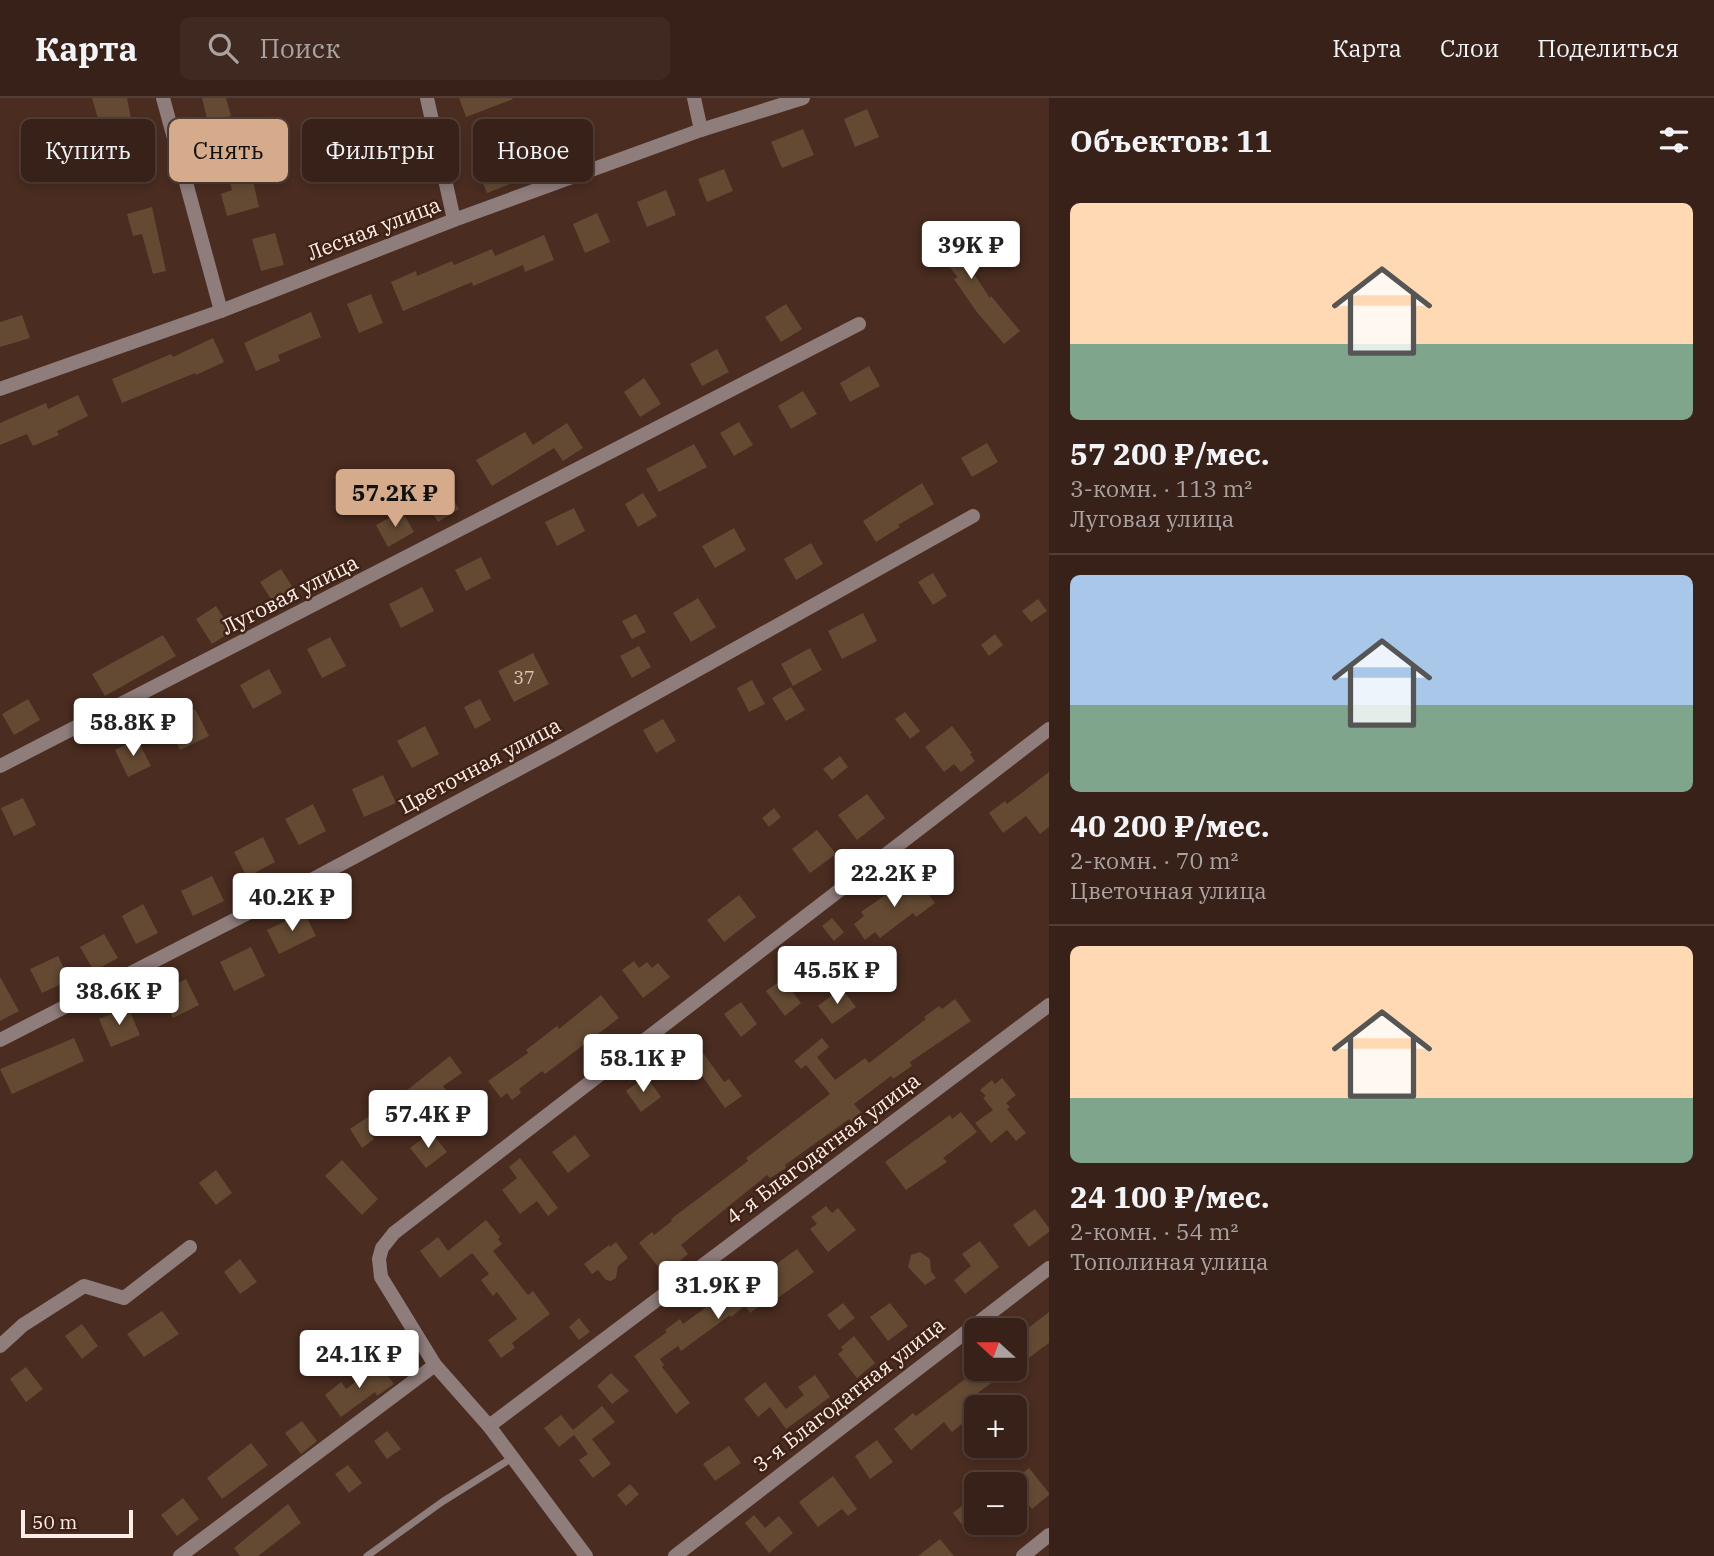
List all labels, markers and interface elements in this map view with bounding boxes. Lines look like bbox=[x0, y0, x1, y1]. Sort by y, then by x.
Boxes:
search box bbox=[180, 17, 670, 80]
text: Карта bbox=[35, 27, 138, 70]
icon: search bbox=[204, 29, 242, 67]
text: Поиск bbox=[260, 31, 340, 65]
text: Карта bbox=[1332, 32, 1402, 64]
text: Слои bbox=[1440, 32, 1499, 64]
text: Поделиться bbox=[1537, 32, 1679, 64]
chip: Купить bbox=[21, 119, 155, 182]
chip: Снять bbox=[169, 119, 288, 182]
chip: Фильтры bbox=[302, 119, 459, 182]
chip: Новое bbox=[473, 119, 593, 182]
text: Объектов: 11 bbox=[1070, 121, 1272, 160]
icon: filters bbox=[1655, 121, 1693, 159]
street label: Лесная улица bbox=[303, 190, 444, 266]
pin: 39K ₽ bbox=[922, 222, 1020, 281]
text: 39K ₽ bbox=[938, 229, 1004, 259]
icon: home bbox=[1319, 248, 1445, 374]
text: 57 200 ₽/мес. bbox=[1070, 434, 1269, 473]
pin: 57.2K ₽ bbox=[330, 470, 460, 529]
text: 3-комн. · 113 m² bbox=[1070, 473, 1252, 503]
text: 57.2K ₽ bbox=[352, 477, 438, 507]
text: Луговая улица bbox=[1070, 503, 1234, 533]
street label: Луговая улица bbox=[216, 548, 363, 641]
icon: home bbox=[1319, 620, 1445, 746]
house number: 37 bbox=[513, 666, 535, 689]
pin: 58.8K ₽ bbox=[68, 698, 198, 758]
text: 58.8K ₽ bbox=[90, 706, 176, 736]
street label: Цветочная улица bbox=[394, 711, 565, 820]
text: 40 200 ₽/мес. bbox=[1070, 806, 1269, 845]
text: 2-комн. · 70 m² bbox=[1070, 845, 1239, 875]
pin: 22.2K ₽ bbox=[829, 850, 959, 909]
text: 22.2K ₽ bbox=[851, 857, 937, 887]
pin: 40.2K ₽ bbox=[227, 874, 357, 933]
text: Цветочная улица bbox=[1070, 875, 1267, 905]
text: 40.2K ₽ bbox=[249, 881, 335, 911]
pin: 45.5K ₽ bbox=[772, 946, 902, 1006]
text: 45.5K ₽ bbox=[794, 954, 880, 984]
pin: 38.6K ₽ bbox=[54, 968, 184, 1027]
text: 38.6K ₽ bbox=[76, 975, 162, 1005]
icon: home bbox=[1319, 991, 1445, 1117]
pin: 58.1K ₽ bbox=[578, 1034, 708, 1094]
text: 58.1K ₽ bbox=[600, 1042, 686, 1072]
street label: 4-я Благодатная улица bbox=[720, 1066, 925, 1231]
pin: 57.4K ₽ bbox=[363, 1090, 493, 1150]
text: 57.4K ₽ bbox=[385, 1098, 471, 1128]
text: 24 100 ₽/мес. bbox=[1070, 1177, 1269, 1216]
text: 2-комн. · 54 m² bbox=[1070, 1216, 1239, 1246]
text: Тополиная улица bbox=[1070, 1246, 1269, 1276]
pin: 31.9K ₽ bbox=[653, 1262, 783, 1321]
text: 31.9K ₽ bbox=[675, 1269, 761, 1299]
street label: 3-я Благодатная улица bbox=[747, 1310, 950, 1478]
north arrow bbox=[964, 1318, 1027, 1381]
map controls bbox=[964, 1318, 1027, 1535]
pin: 24.1K ₽ bbox=[294, 1330, 424, 1390]
text: 24.1K ₽ bbox=[316, 1338, 402, 1368]
button: + bbox=[964, 1395, 1027, 1458]
button: − bbox=[964, 1472, 1027, 1535]
scale bar bbox=[21, 1507, 133, 1539]
text: 50 m bbox=[32, 1510, 77, 1534]

